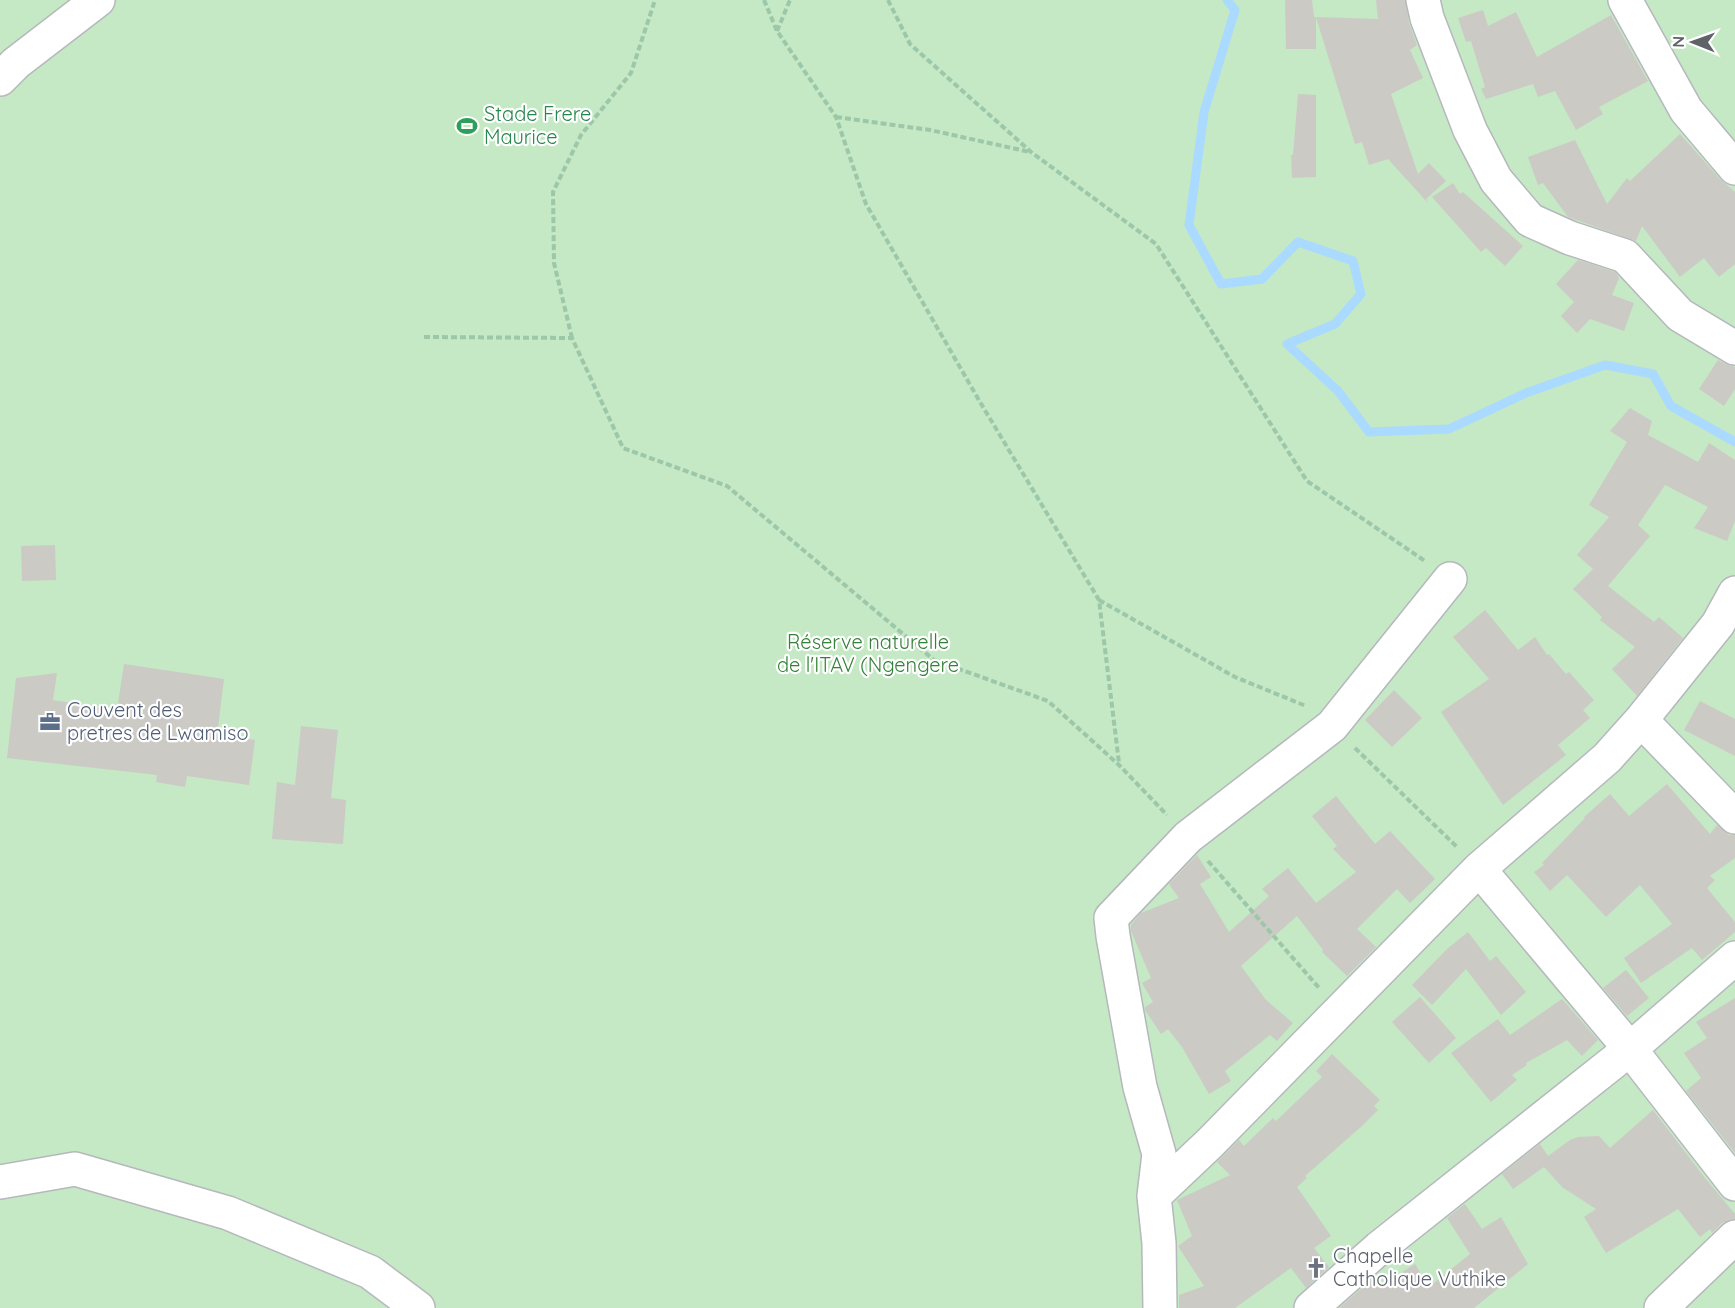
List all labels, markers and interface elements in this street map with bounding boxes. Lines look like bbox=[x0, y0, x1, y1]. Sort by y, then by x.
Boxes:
north arrow bbox=[1663, 12, 1723, 72]
text: N bbox=[1668, 36, 1688, 48]
place label: Stade Frere Maurice bbox=[484, 101, 591, 149]
sports icon: Stade Frere Maurice bbox=[455, 114, 479, 138]
park label: Réserve naturelle de l'ITAV (Ngengere bbox=[777, 629, 959, 677]
place label: Couvent des pretres de Lwamiso bbox=[67, 697, 249, 745]
office icon: Couvent des pretres de Lwamiso bbox=[38, 710, 62, 734]
place label: Chapelle Catholique Vuthike bbox=[1333, 1243, 1506, 1291]
church icon: Chapelle Catholique Vuthike bbox=[1304, 1256, 1328, 1280]

